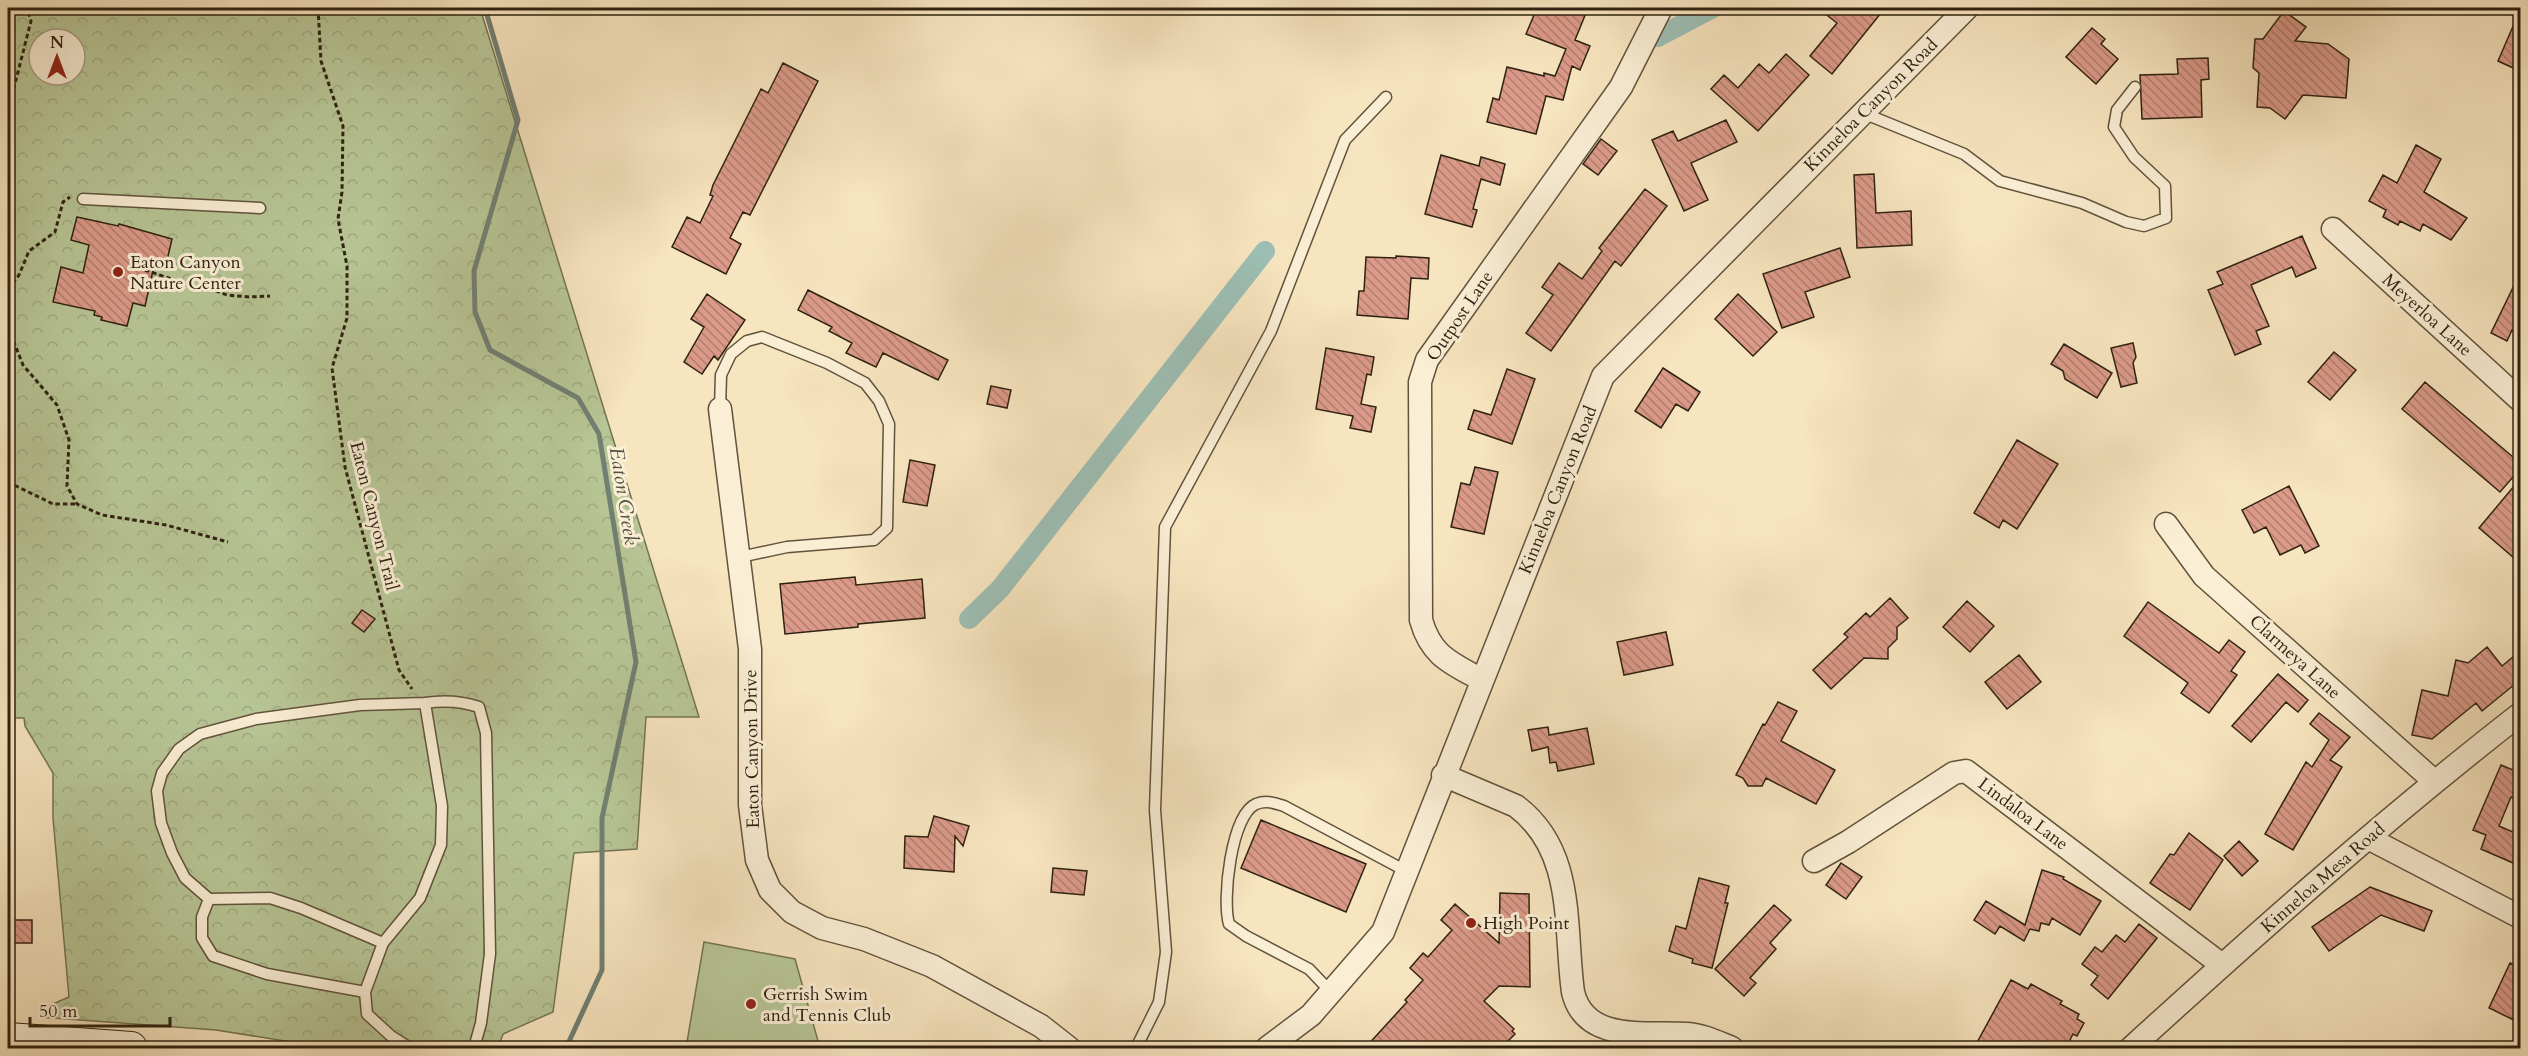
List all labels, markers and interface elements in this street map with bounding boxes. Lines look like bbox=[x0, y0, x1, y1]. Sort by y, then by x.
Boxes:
north arrow bbox=[27, 27, 87, 87]
text: N bbox=[50, 32, 64, 54]
street label: Kinneloa Canyon Road bbox=[1799, 32, 1944, 177]
place label: Eaton Canyon Nature Center bbox=[130, 250, 241, 296]
marker: Eaton Canyon Nature Center bbox=[111, 265, 125, 279]
street label: Outpost Lane bbox=[1421, 266, 1499, 366]
street label: Meyerloa Lane bbox=[2377, 268, 2477, 362]
street label: Kinneloa Canyon Road bbox=[1513, 402, 1603, 578]
street label: Eaton Canyon Trail bbox=[343, 439, 405, 593]
water label: Eaton Creek bbox=[603, 445, 645, 547]
street label: Clarmeya Lane bbox=[2244, 609, 2346, 705]
street label: Eaton Canyon Drive bbox=[738, 669, 766, 829]
street label: Lindaloa Lane bbox=[1973, 772, 2073, 856]
street label: Kinneloa Mesa Road bbox=[2255, 817, 2391, 939]
place label: High Point bbox=[1483, 911, 1570, 936]
marker: High Point bbox=[1464, 916, 1478, 930]
place label: Gerrish Swim and Tennis Club bbox=[763, 982, 891, 1028]
scale bar bbox=[30, 990, 170, 1028]
marker: Gerrish Swim and Tennis Club bbox=[744, 997, 758, 1011]
text: 50 m bbox=[39, 999, 78, 1024]

